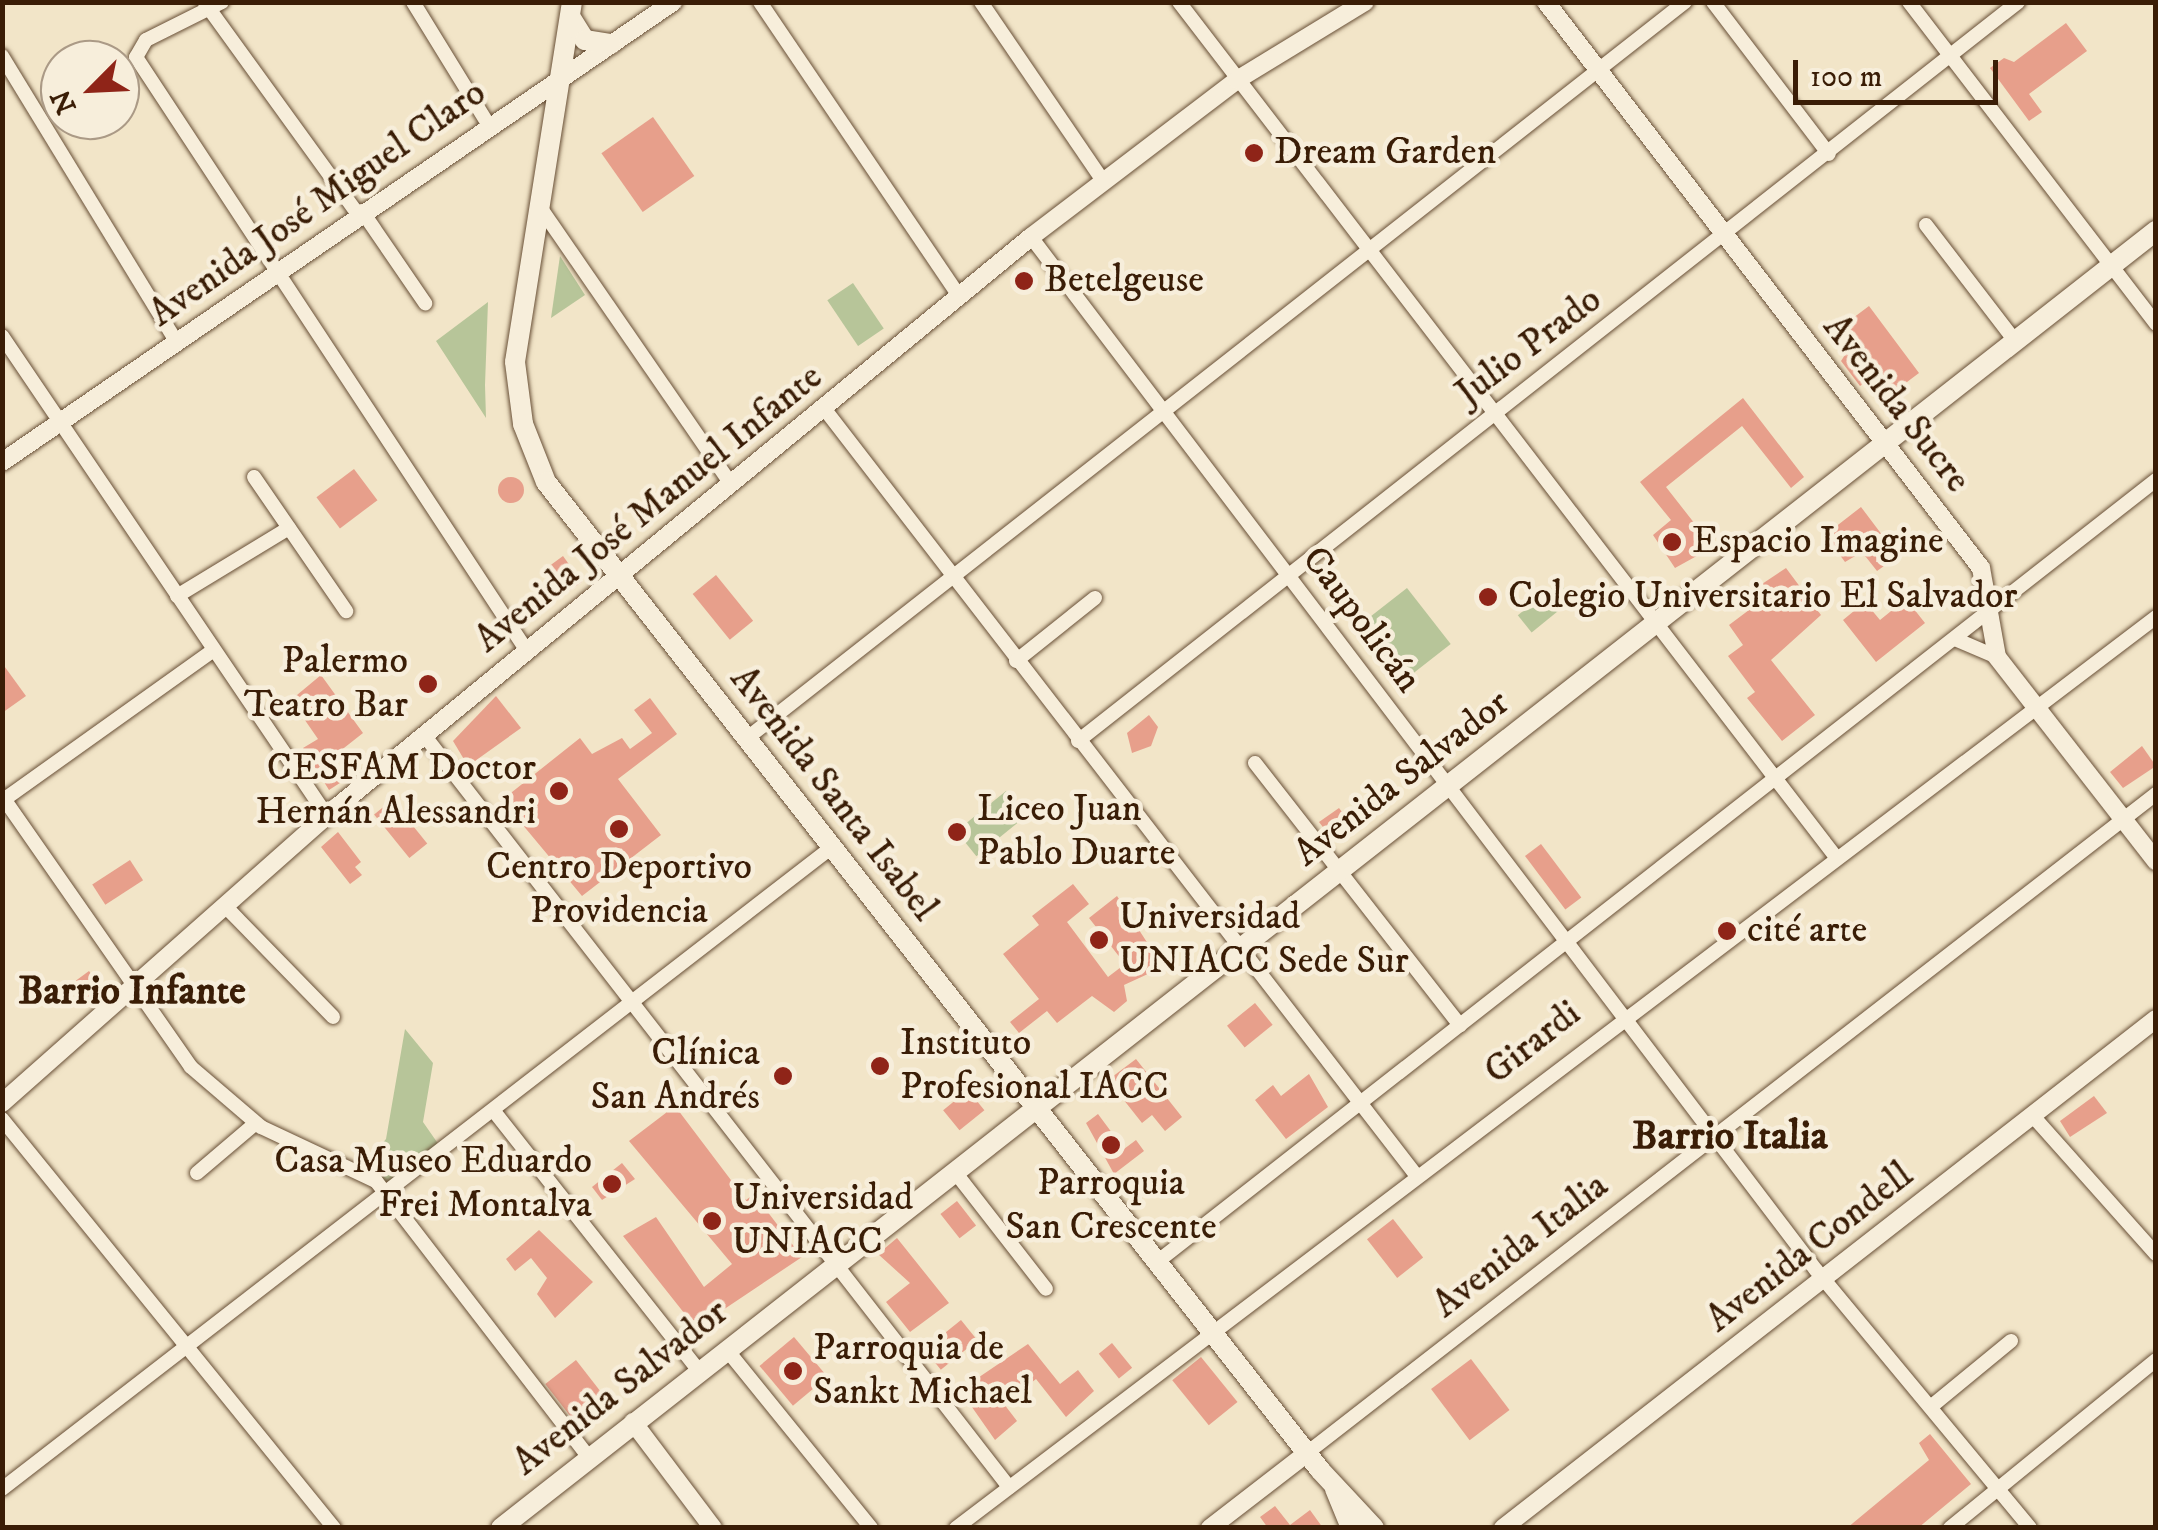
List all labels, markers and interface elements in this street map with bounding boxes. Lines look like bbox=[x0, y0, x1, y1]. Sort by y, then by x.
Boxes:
north arrow bbox=[40, 40, 140, 140]
scale bar bbox=[1798, 40, 2003, 102]
text: 100 m bbox=[1810, 59, 1882, 96]
street label: Avenida José Miguel Claro bbox=[141, 71, 495, 337]
text: N bbox=[43, 84, 85, 119]
place label: Dream Garden bbox=[1274, 130, 1496, 176]
marker: Dream Garden bbox=[1243, 142, 1265, 164]
place label: Betelgeuse bbox=[1044, 258, 1204, 304]
marker: Betelgeuse bbox=[1013, 270, 1035, 292]
street label: Julio Prado bbox=[1447, 278, 1611, 416]
street label: Avenida Sucre bbox=[1812, 306, 1980, 502]
street label: Avenida José Manuel Infante bbox=[466, 355, 832, 663]
place label: Espacio Imagine bbox=[1692, 519, 1944, 565]
marker: Espacio Imagine bbox=[1661, 531, 1683, 553]
street label: Caupolicán bbox=[1291, 538, 1431, 702]
place label: Colegio Universitario El Salvador bbox=[1508, 574, 2017, 620]
marker: Colegio Universitario El Salvador bbox=[1477, 586, 1499, 608]
place label: Palermo Teatro Bar bbox=[244, 639, 408, 728]
street label: Avenida Santa Isabel bbox=[720, 658, 946, 930]
marker: Palermo Teatro Bar bbox=[417, 673, 439, 695]
street label: Avenida Salvador bbox=[1285, 681, 1519, 877]
place label: CESFAM Doctor Hernán Alessandri bbox=[255, 746, 536, 836]
marker: CESFAM Doctor Hernán Alessandri bbox=[546, 778, 572, 804]
place label: Liceo Juan Pablo Duarte bbox=[977, 787, 1176, 876]
marker: Centro Deportivo Providencia bbox=[608, 818, 630, 840]
marker: Liceo Juan Pablo Duarte bbox=[946, 821, 968, 843]
place label: Centro Deportivo Providencia bbox=[486, 845, 752, 934]
place label: Universidad UNIACC Sede Sur bbox=[1119, 895, 1409, 984]
place label: cité arte bbox=[1747, 908, 1867, 954]
marker: cité arte bbox=[1716, 920, 1738, 942]
marker: Universidad UNIACC Sede Sur bbox=[1088, 929, 1110, 951]
district label: Barrio Infante bbox=[18, 968, 246, 1016]
street label: Girardi bbox=[1476, 991, 1590, 1095]
place label: Instituto Profesional IACC bbox=[900, 1021, 1169, 1110]
place label: Clínica San Andrés bbox=[590, 1031, 760, 1120]
marker: Instituto Profesional IACC bbox=[869, 1055, 891, 1077]
marker: Clínica San Andrés bbox=[770, 1063, 796, 1089]
district label: Barrio Italia bbox=[1632, 1113, 1828, 1161]
marker: Parroquia San Crescente bbox=[1100, 1134, 1122, 1156]
place label: Casa Museo Eduardo Frei Montalva bbox=[274, 1139, 592, 1228]
street label: Avenida Condell bbox=[1698, 1153, 1922, 1343]
place label: Parroquia San Crescente bbox=[1005, 1161, 1217, 1250]
street label: Avenida Italia bbox=[1424, 1164, 1618, 1328]
marker: Casa Museo Eduardo Frei Montalva bbox=[601, 1173, 623, 1195]
place label: Universidad UNIACC bbox=[732, 1176, 913, 1266]
marker: Universidad UNIACC bbox=[701, 1210, 723, 1232]
street label: Avenida Salvador bbox=[504, 1290, 738, 1486]
place label: Parroquia de Sankt Michael bbox=[813, 1326, 1032, 1416]
marker: Parroquia de Sankt Michael bbox=[782, 1360, 804, 1382]

